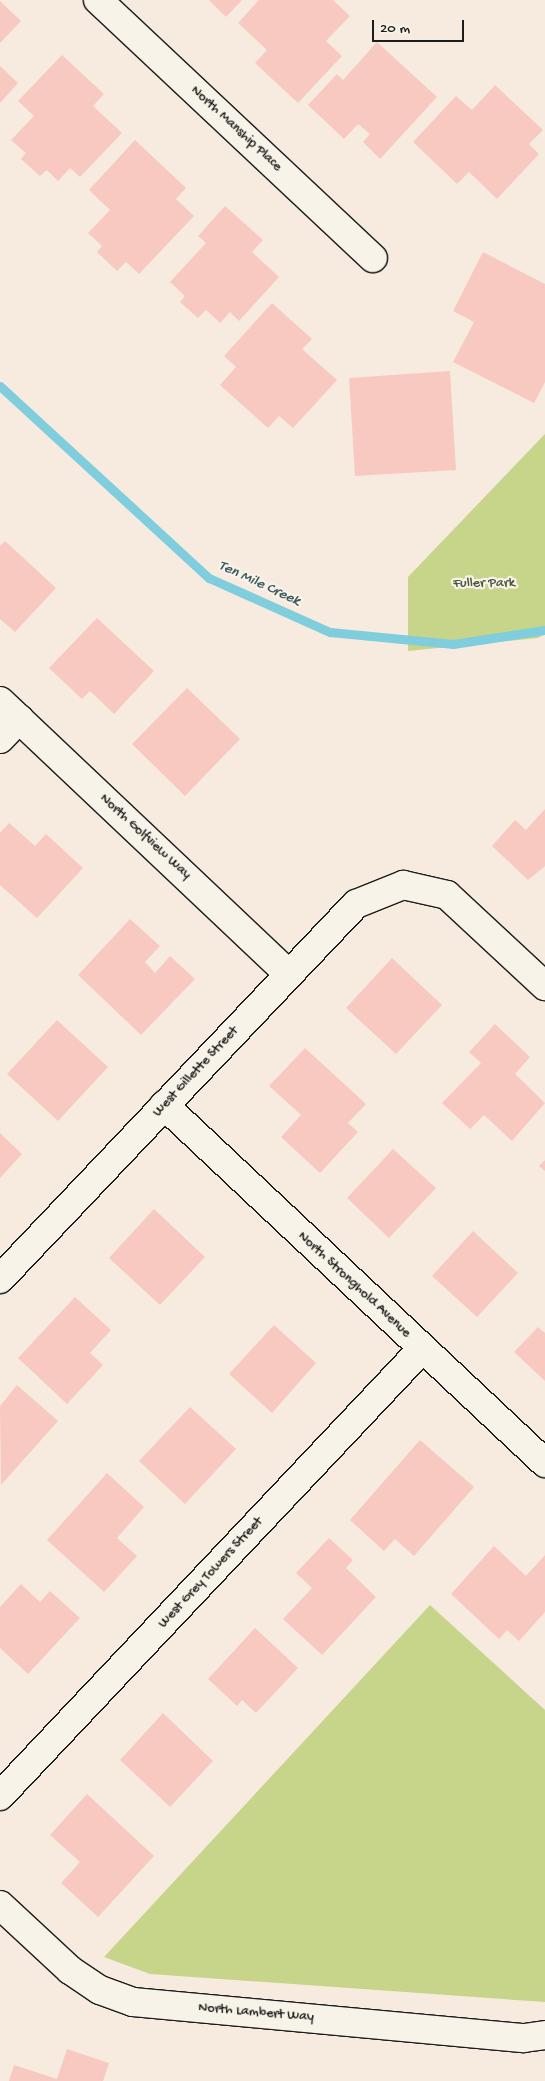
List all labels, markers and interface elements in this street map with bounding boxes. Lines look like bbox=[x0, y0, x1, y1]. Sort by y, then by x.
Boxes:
scale bar bbox=[375, 10, 468, 42]
text: 20 m bbox=[380, 20, 410, 38]
street label: North Manship Place bbox=[187, 82, 285, 176]
water label: Ten Mile Creek bbox=[215, 557, 303, 611]
park label: Fuller Park bbox=[453, 576, 515, 592]
street label: North Golfview Way bbox=[96, 790, 194, 884]
street label: West Gillette Street bbox=[150, 1023, 242, 1121]
street label: North Stronghold Avenue bbox=[294, 1228, 414, 1342]
street label: West Grey Towers Street bbox=[155, 1514, 267, 1632]
street label: North Lambert Way bbox=[198, 2000, 314, 2026]

